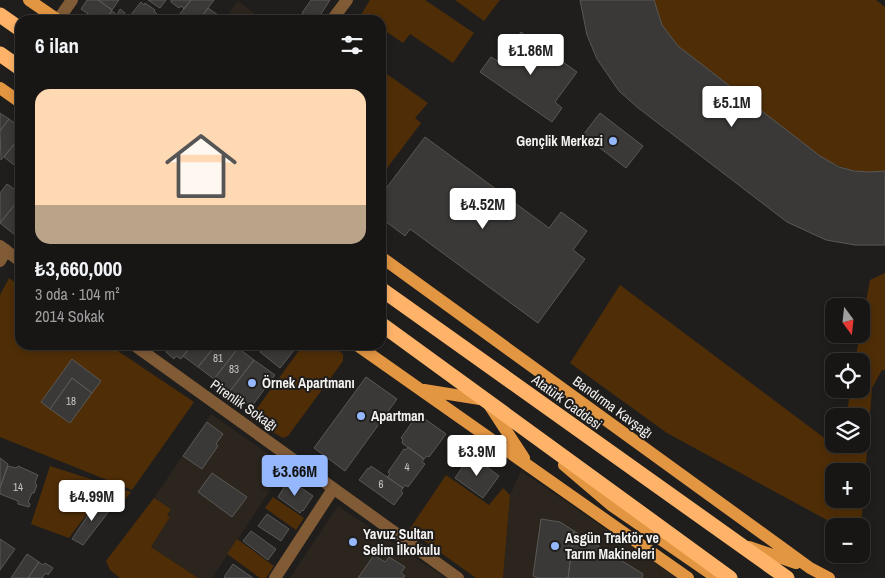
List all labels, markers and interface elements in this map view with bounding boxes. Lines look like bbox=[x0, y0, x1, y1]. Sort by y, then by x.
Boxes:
text: 6 ilan bbox=[35, 31, 79, 60]
icon: filters bbox=[338, 31, 366, 59]
pin: ₺1.86M bbox=[490, 34, 572, 76]
text: ₺1.86M bbox=[509, 39, 553, 61]
pin: ₺5.1M bbox=[697, 86, 767, 128]
text: ₺5.1M bbox=[713, 91, 751, 113]
icon: home bbox=[156, 121, 246, 211]
place label: Gençlik Merkezi bbox=[516, 132, 603, 150]
marker: Gençlik Merkezi bbox=[607, 135, 619, 147]
pin: ₺4.52M bbox=[442, 188, 524, 230]
text: ₺4.52M bbox=[461, 193, 505, 215]
text: ₺3,660,000 bbox=[35, 254, 122, 283]
text: 3 oda · 104 m² bbox=[35, 283, 120, 305]
north arrow bbox=[825, 298, 870, 342]
map controls bbox=[825, 298, 870, 563]
text: 2014 Sokak bbox=[35, 305, 104, 327]
house number: 81 bbox=[213, 351, 223, 365]
button: locate bbox=[825, 353, 870, 398]
house number: 83 bbox=[229, 362, 239, 376]
street label: Atatürk Caddesi bbox=[528, 370, 606, 433]
street label: Bandırma Kavşağı bbox=[570, 372, 656, 442]
place label: Örnek Apartmanı bbox=[262, 374, 355, 392]
street label: Pirenlik Sokağı bbox=[207, 375, 281, 435]
marker: Örnek Apartmanı bbox=[246, 377, 258, 389]
house number: 18 bbox=[66, 394, 76, 408]
place label: Apartman bbox=[371, 407, 425, 425]
button: layers bbox=[825, 408, 870, 453]
marker: Apartman bbox=[355, 410, 367, 422]
pin: ₺3.9M bbox=[442, 434, 512, 477]
text: ₺3.9M bbox=[458, 440, 496, 462]
pin: ₺3.66M bbox=[254, 454, 336, 497]
text: ₺3.66M bbox=[273, 460, 317, 482]
house number: 4 bbox=[404, 460, 410, 474]
button: + bbox=[825, 463, 870, 508]
house number: 6 bbox=[378, 477, 384, 491]
house number: 14 bbox=[13, 480, 23, 494]
pin: ₺4.99M bbox=[51, 480, 133, 522]
text: ₺4.99M bbox=[70, 485, 114, 507]
button: − bbox=[825, 518, 870, 563]
place label: Yavuz Sultan Selim İlkokulu bbox=[363, 525, 440, 559]
place label: Asgün Traktör ve Tarım Makineleri bbox=[565, 529, 659, 563]
marker: Yavuz Sultan Selim İlkokulu bbox=[347, 536, 359, 548]
marker: Asgün Traktör ve Tarım Makineleri bbox=[549, 540, 561, 552]

